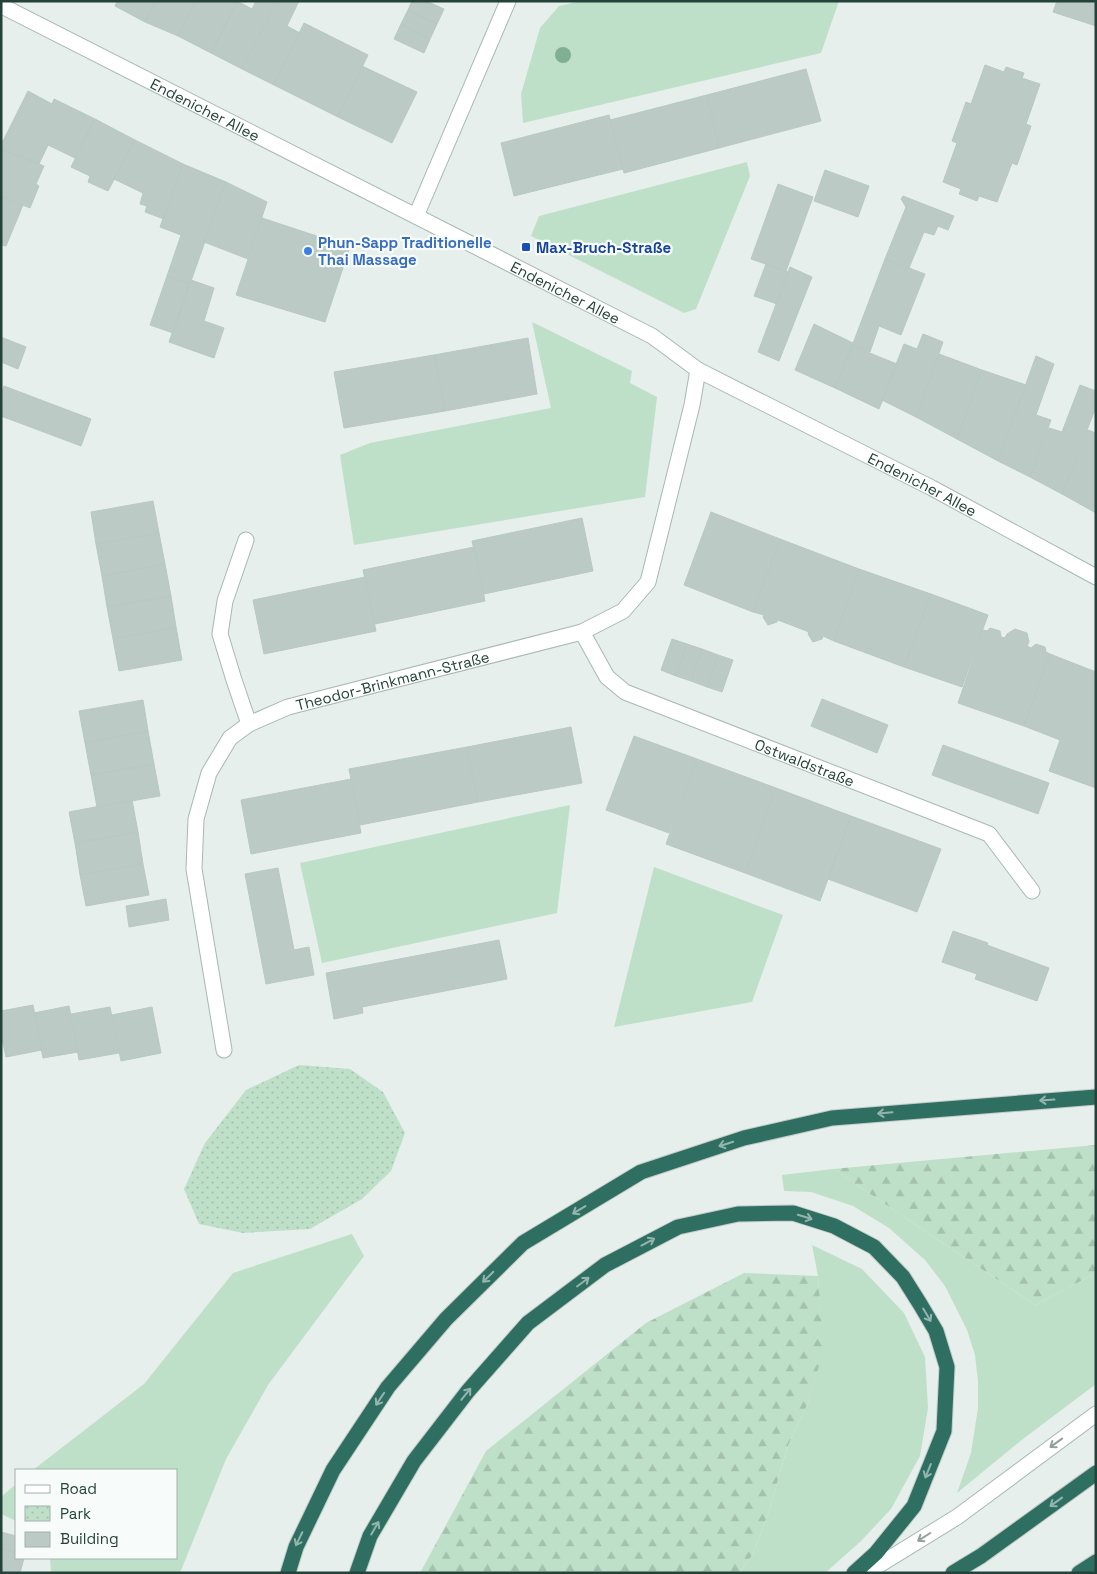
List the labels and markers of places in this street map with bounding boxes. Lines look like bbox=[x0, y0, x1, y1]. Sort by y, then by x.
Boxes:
place label: Phun-Sapp Traditionelle Thai Massage bbox=[318, 233, 492, 269]
place label: Max-Bruch-Straße bbox=[536, 238, 671, 257]
marker: Max-Bruch-Straße bbox=[520, 241, 532, 253]
marker: Phun-Sapp Traditionelle Thai Massage bbox=[302, 245, 314, 257]

